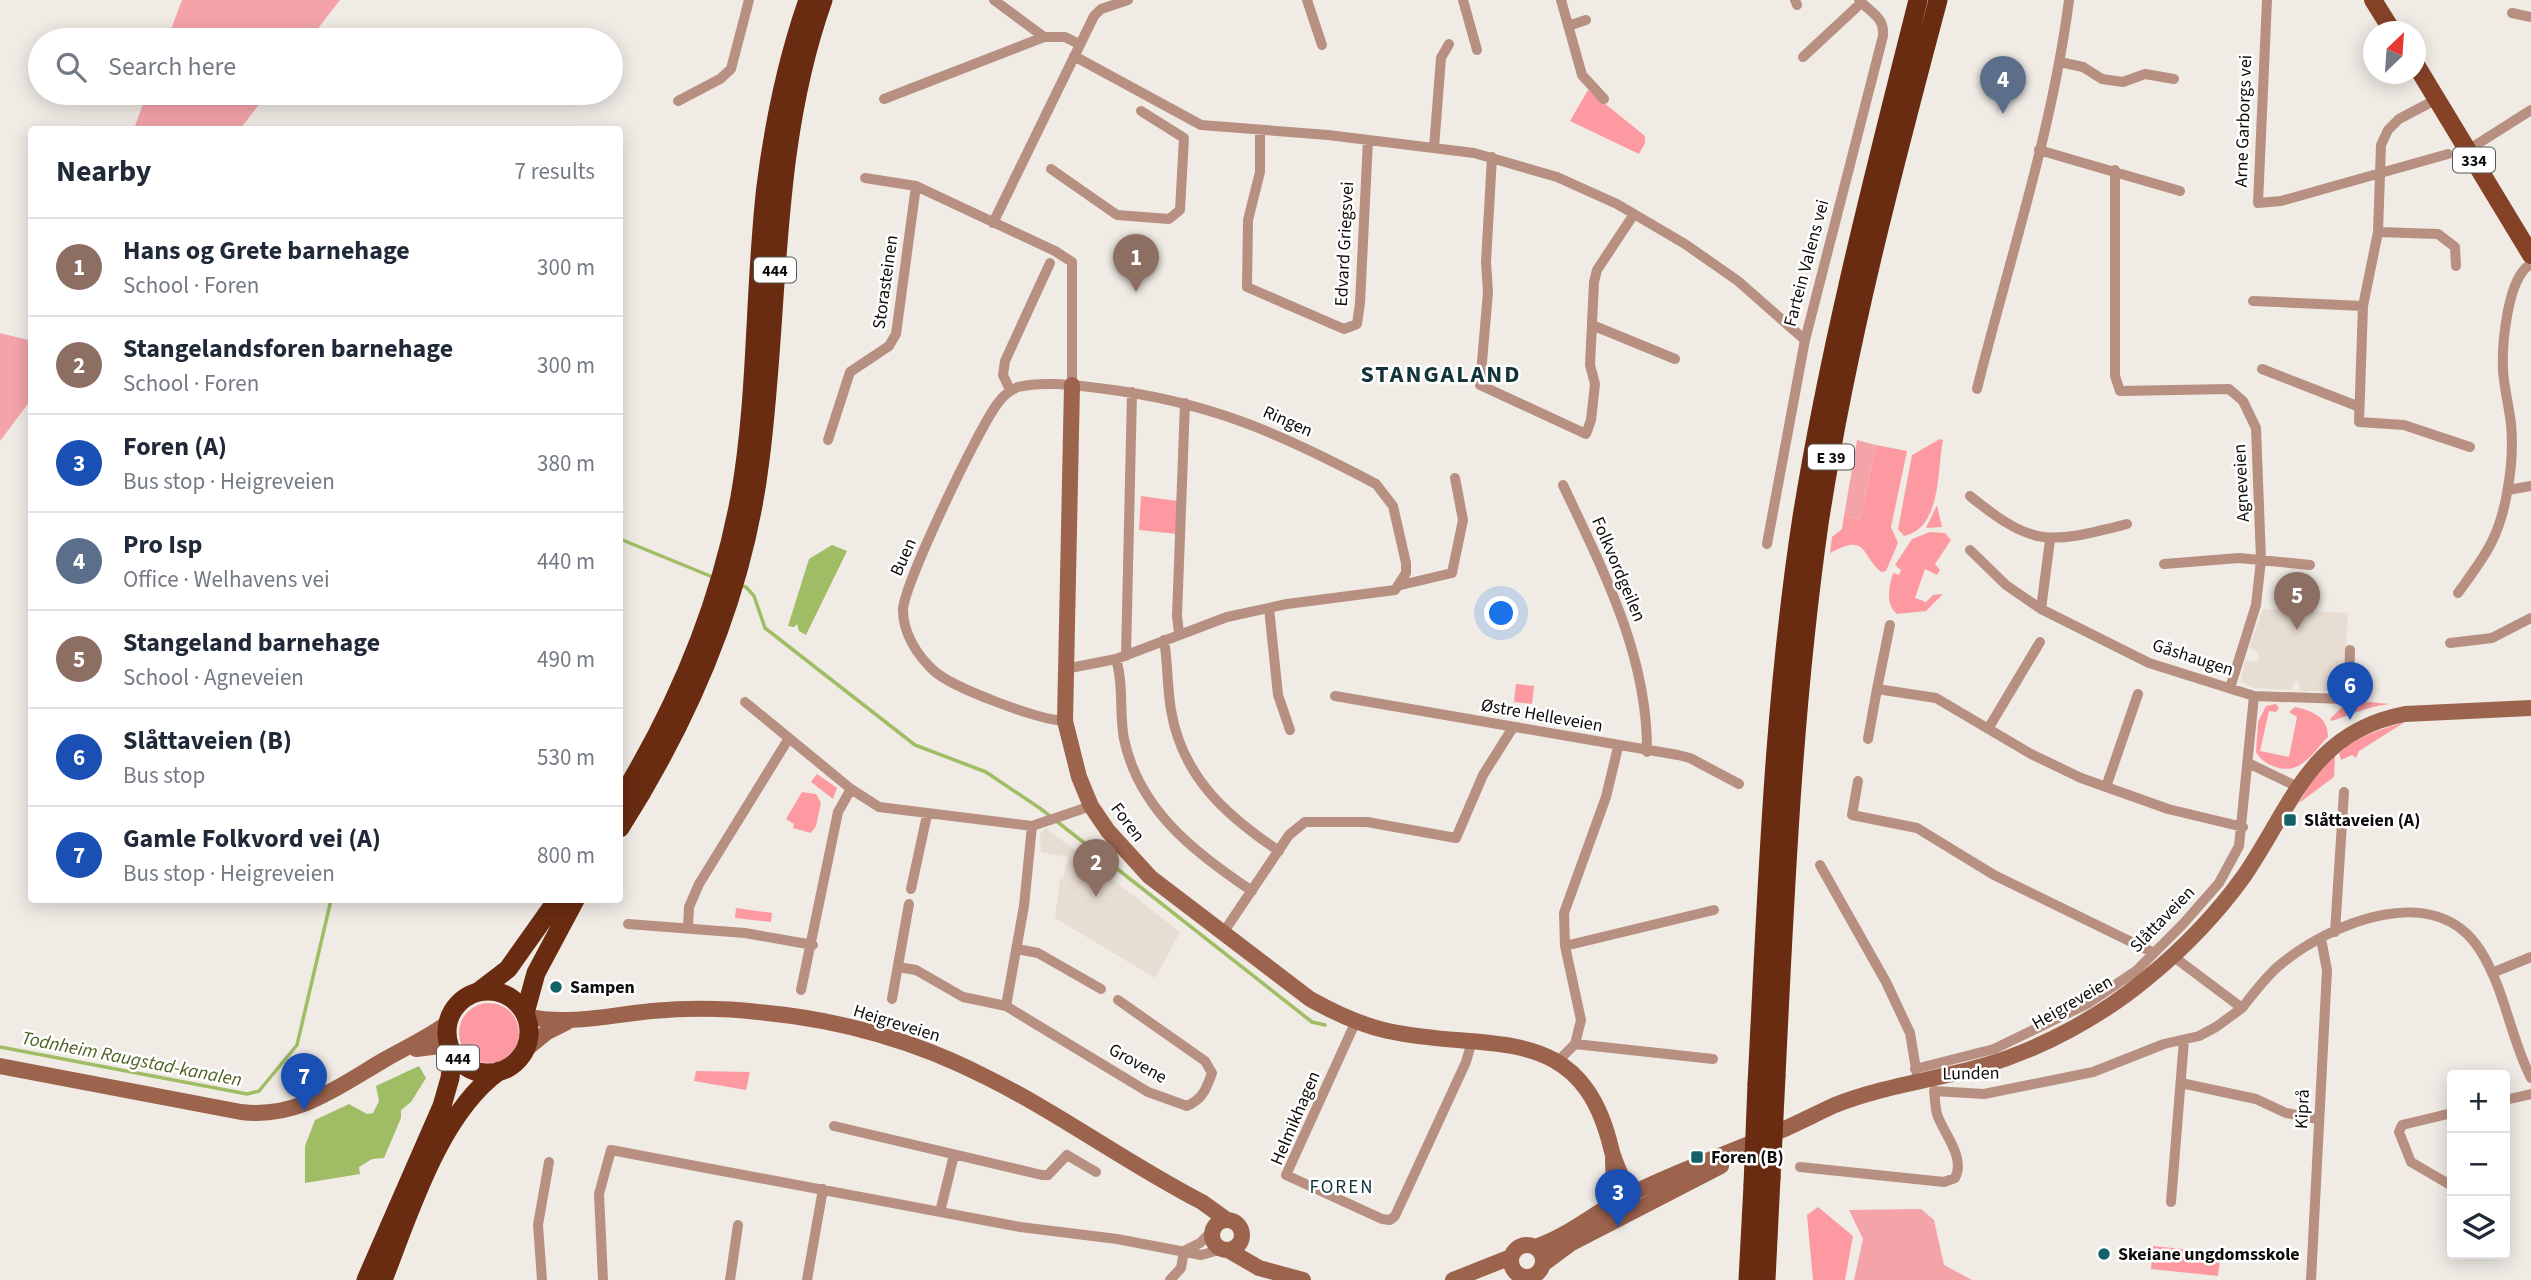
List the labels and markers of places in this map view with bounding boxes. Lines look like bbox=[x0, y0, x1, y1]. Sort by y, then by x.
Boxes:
pin: 4 bbox=[1980, 56, 2026, 114]
pin: 1 bbox=[1113, 234, 1159, 292]
pin: 5 bbox=[2274, 572, 2320, 630]
pin: 6 bbox=[2327, 662, 2373, 720]
place label: Slåttaveien (A) bbox=[2304, 808, 2420, 833]
marker: Slåttaveien (A) bbox=[2282, 812, 2298, 828]
pin: 2 bbox=[1073, 839, 1119, 897]
place label: Sampen bbox=[570, 975, 635, 1000]
marker: Sampen bbox=[548, 979, 564, 995]
pin: 7 bbox=[281, 1053, 327, 1111]
place label: Foren (B) bbox=[1711, 1145, 1784, 1170]
marker: Foren (B) bbox=[1689, 1149, 1705, 1165]
pin: 3 bbox=[1595, 1169, 1641, 1227]
place label: Skeiane ungdomsskole bbox=[2118, 1242, 2300, 1267]
marker: Skeiane ungdomsskole bbox=[2096, 1246, 2112, 1262]

